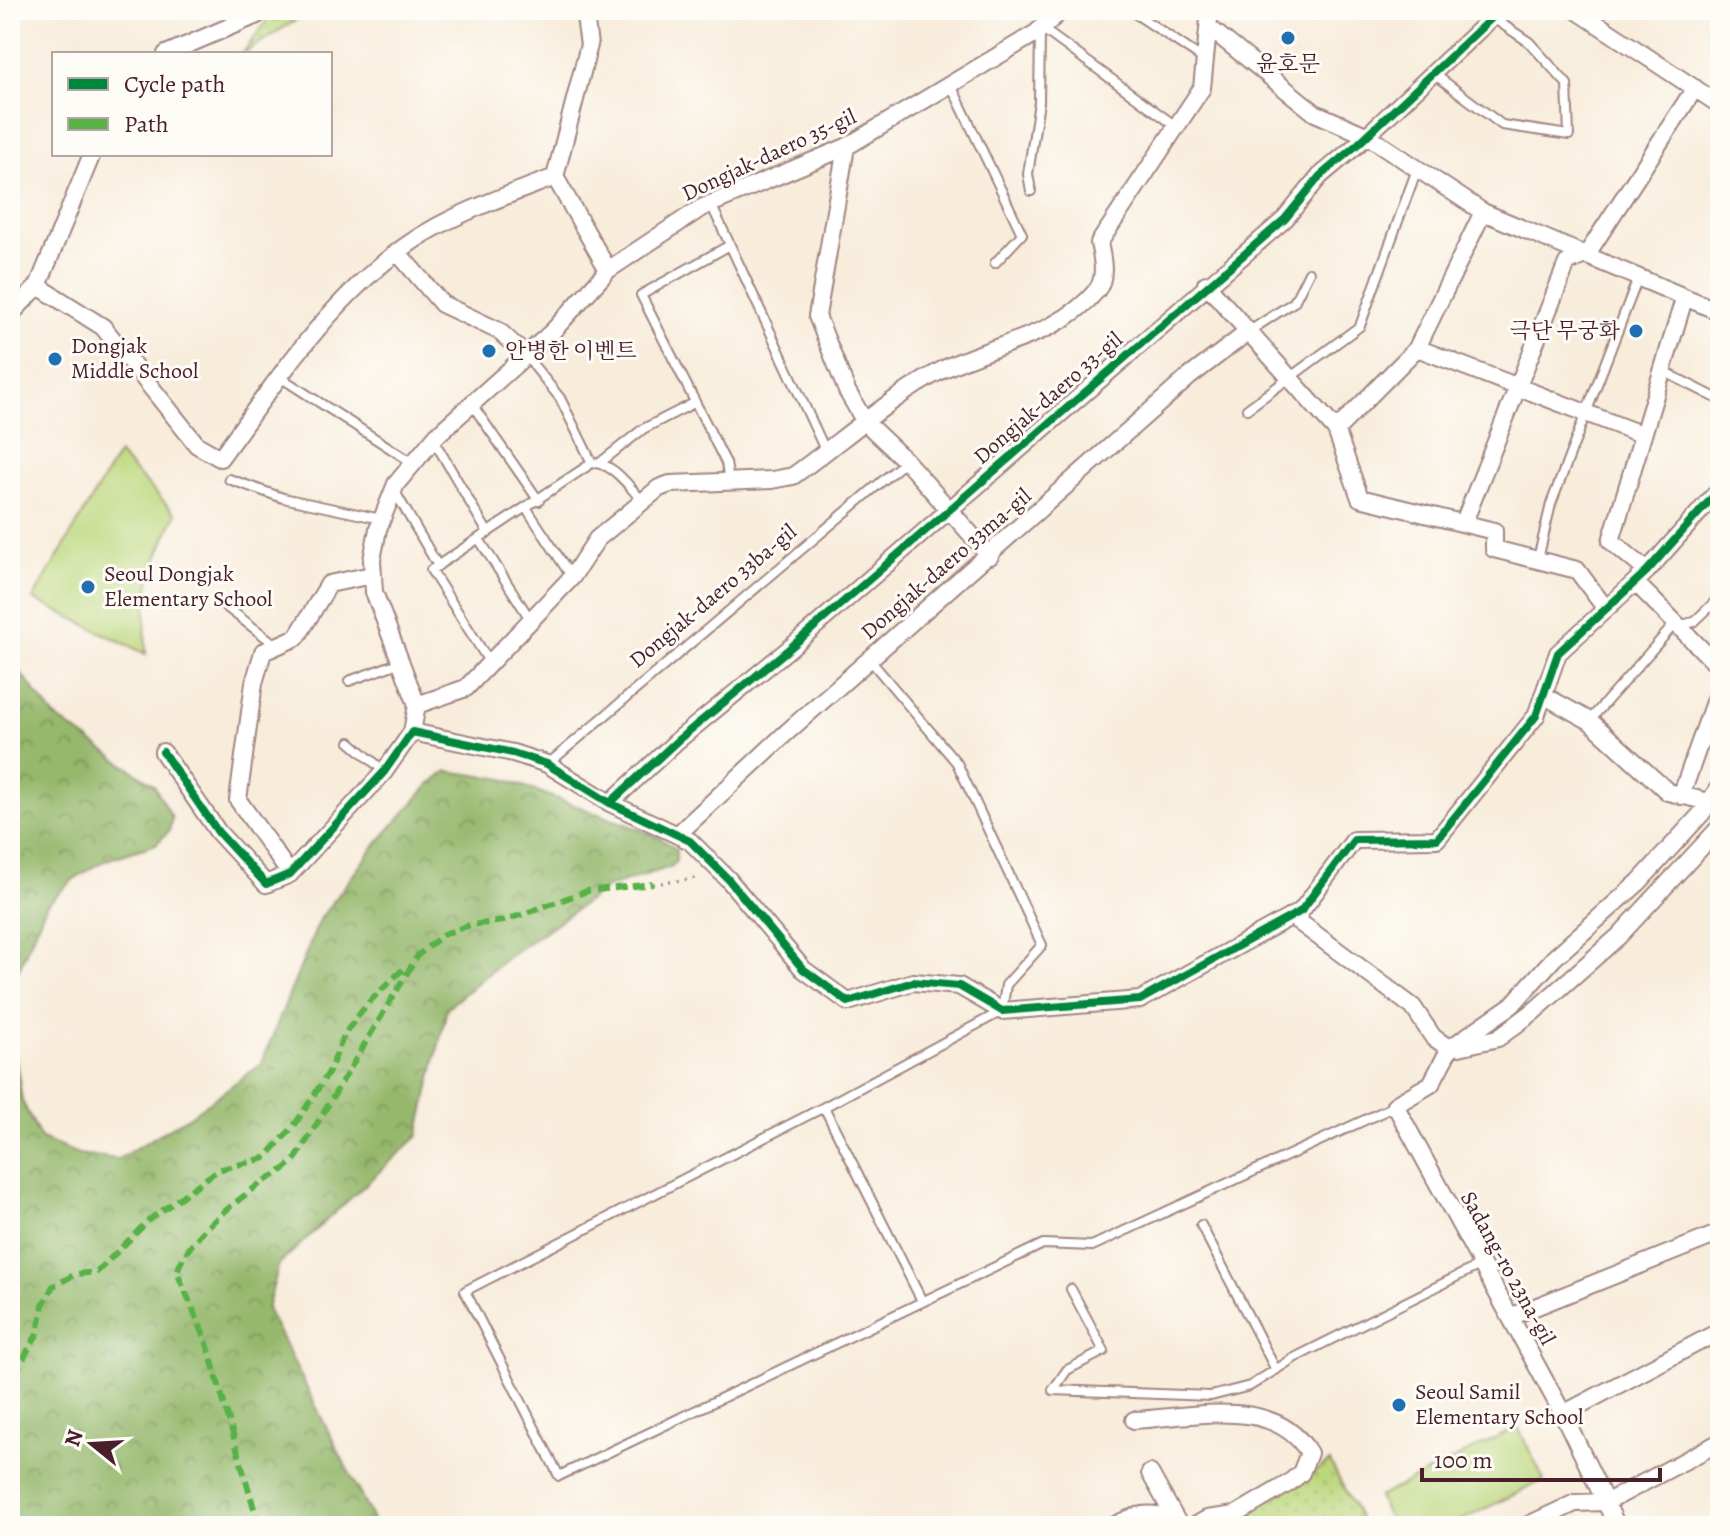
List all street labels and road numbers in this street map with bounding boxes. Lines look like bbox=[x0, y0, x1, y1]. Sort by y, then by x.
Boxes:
street label: Dongjak-daero 35-gil bbox=[677, 101, 861, 209]
street label: Dongjak-daero 33-gil bbox=[967, 325, 1129, 471]
street label: Dongjak-daero 33ma-gil bbox=[854, 481, 1038, 647]
street label: Dongjak-daero 33ba-gil bbox=[623, 517, 803, 675]
street label: Sadang-ro 23na-gil bbox=[1453, 1186, 1563, 1350]

